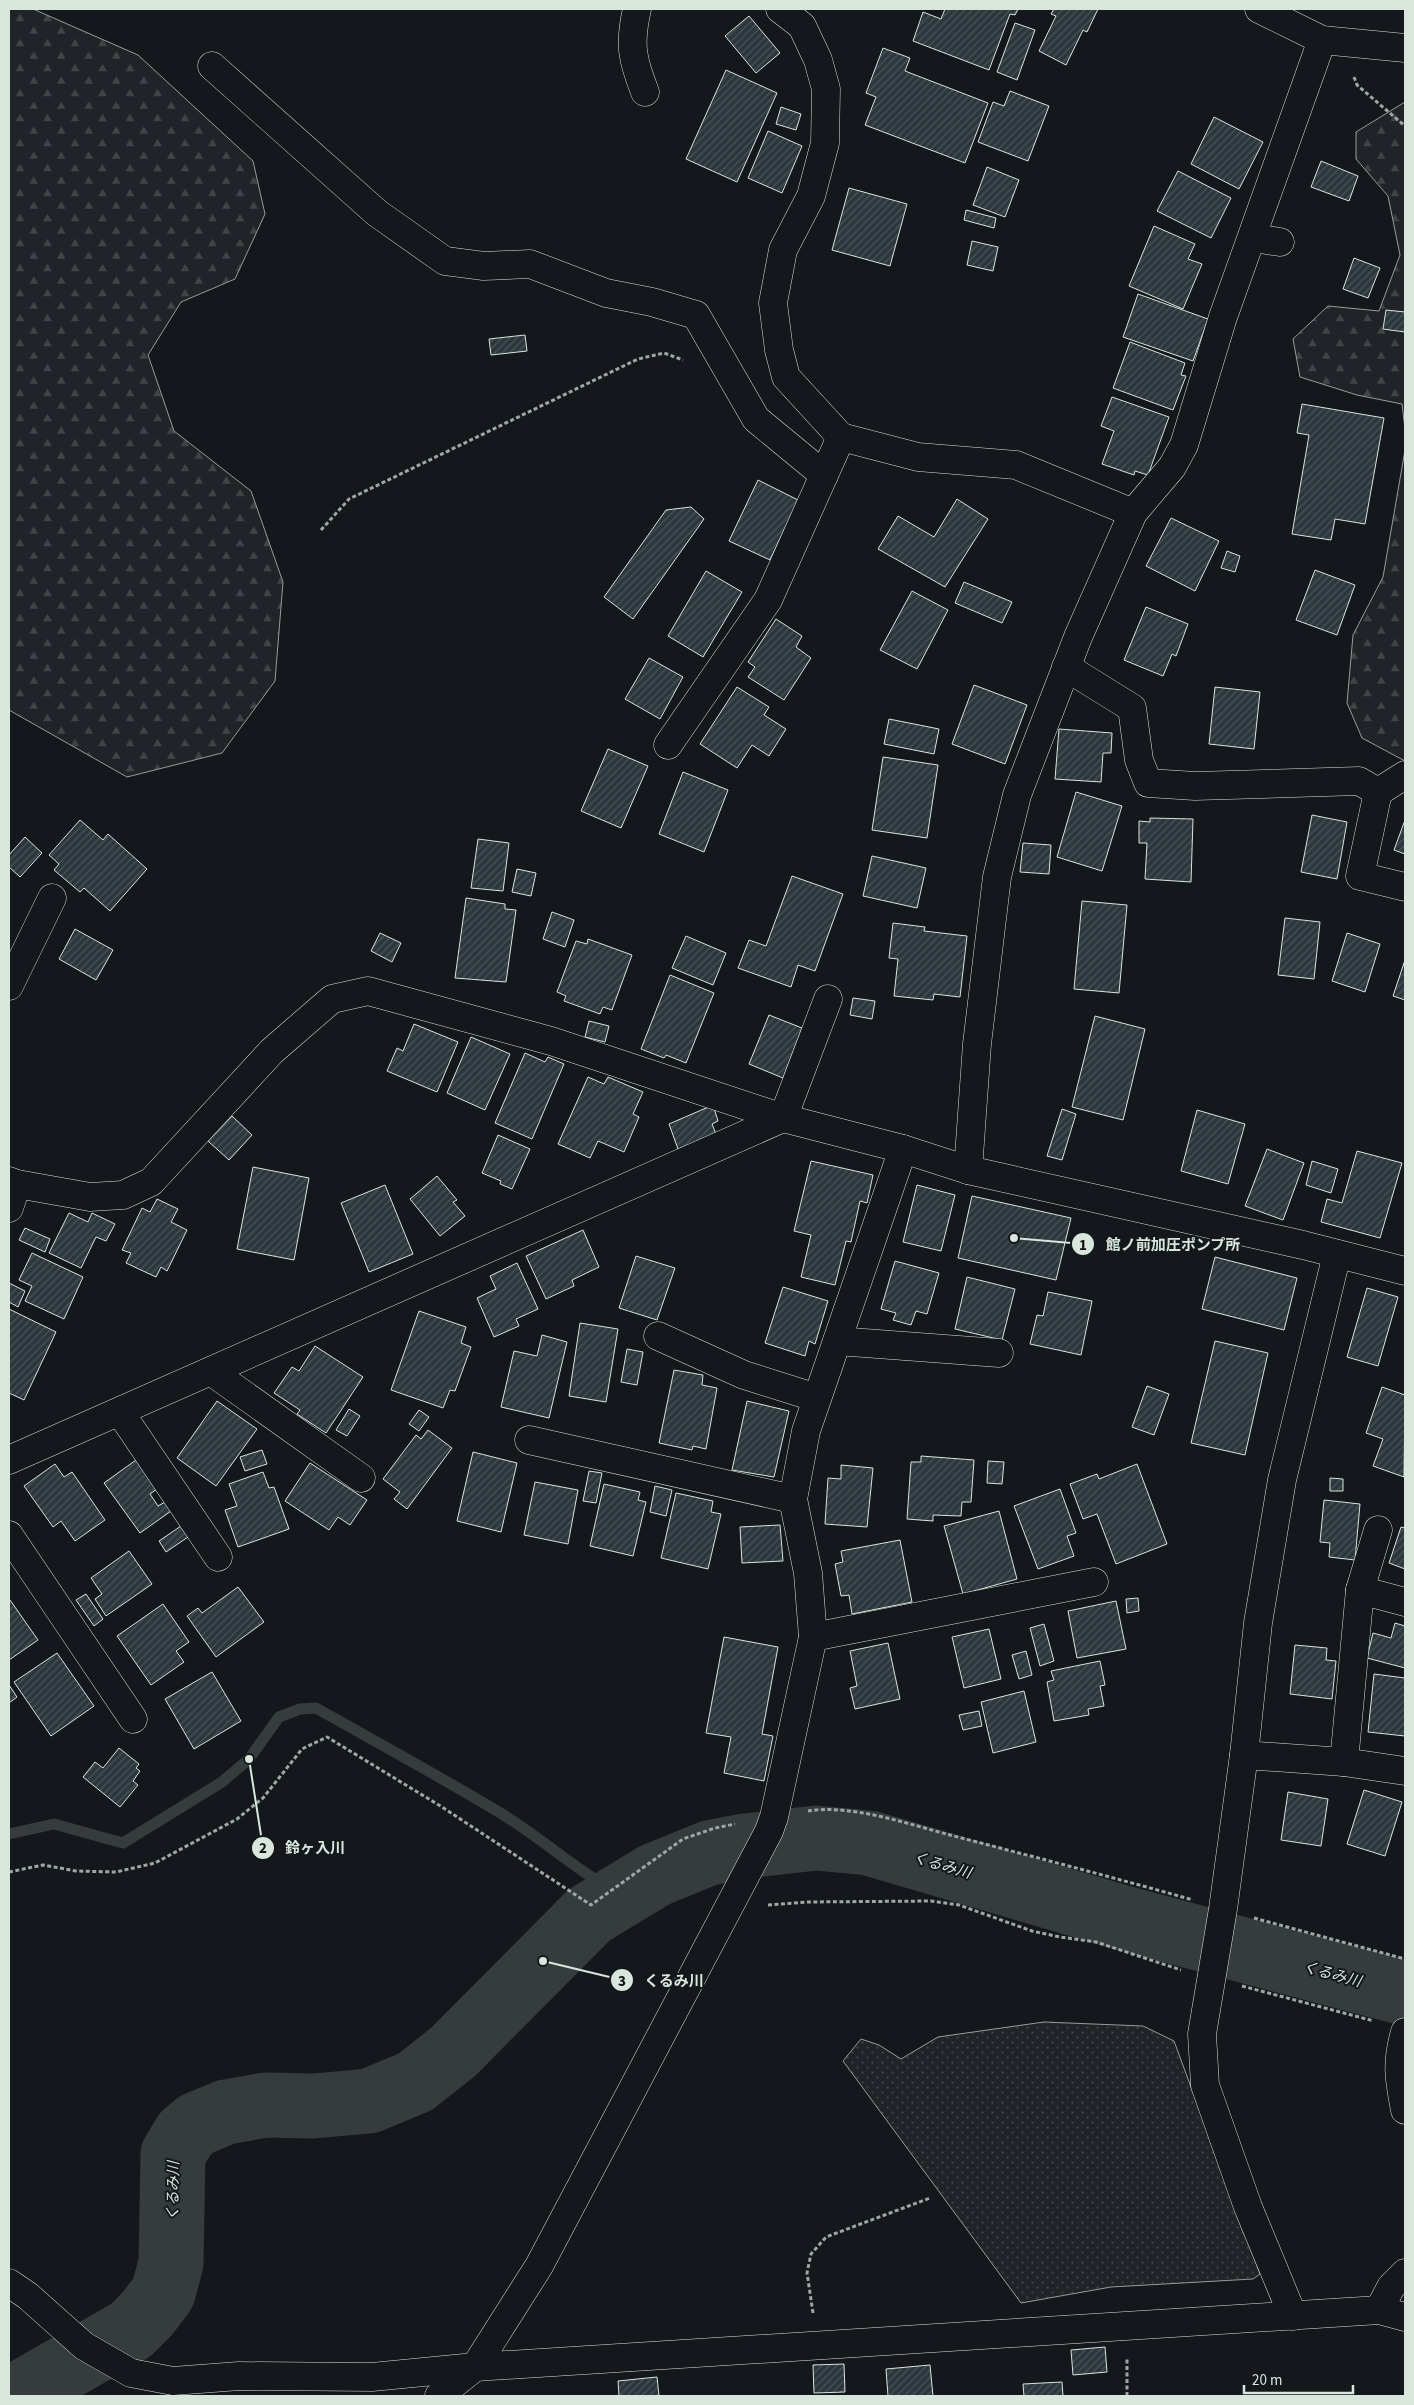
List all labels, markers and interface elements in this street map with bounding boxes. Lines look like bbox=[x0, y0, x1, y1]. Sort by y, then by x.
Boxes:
callout: 館ノ前加圧ポンプ所 bbox=[1070, 1229, 1250, 1259]
text: 1 bbox=[1079, 1235, 1087, 1256]
text: 館ノ前加圧ポンプ所 bbox=[1106, 1235, 1240, 1256]
callout: 鈴ヶ入川 bbox=[250, 1833, 355, 1863]
text: 2 bbox=[259, 1838, 267, 1859]
text: 鈴ヶ入川 bbox=[285, 1838, 345, 1859]
water label: くるみ川 bbox=[910, 1847, 975, 1884]
water label: くるみ川 bbox=[1300, 1957, 1365, 1993]
callout: くるみ川 bbox=[609, 1965, 714, 1995]
text: 3 bbox=[618, 1971, 626, 1992]
text: くるみ川 bbox=[644, 1971, 704, 1992]
water label: くるみ川 bbox=[162, 2159, 185, 2221]
scale bar bbox=[1244, 2362, 1353, 2394]
text: 20 m bbox=[1252, 2370, 1282, 2391]

